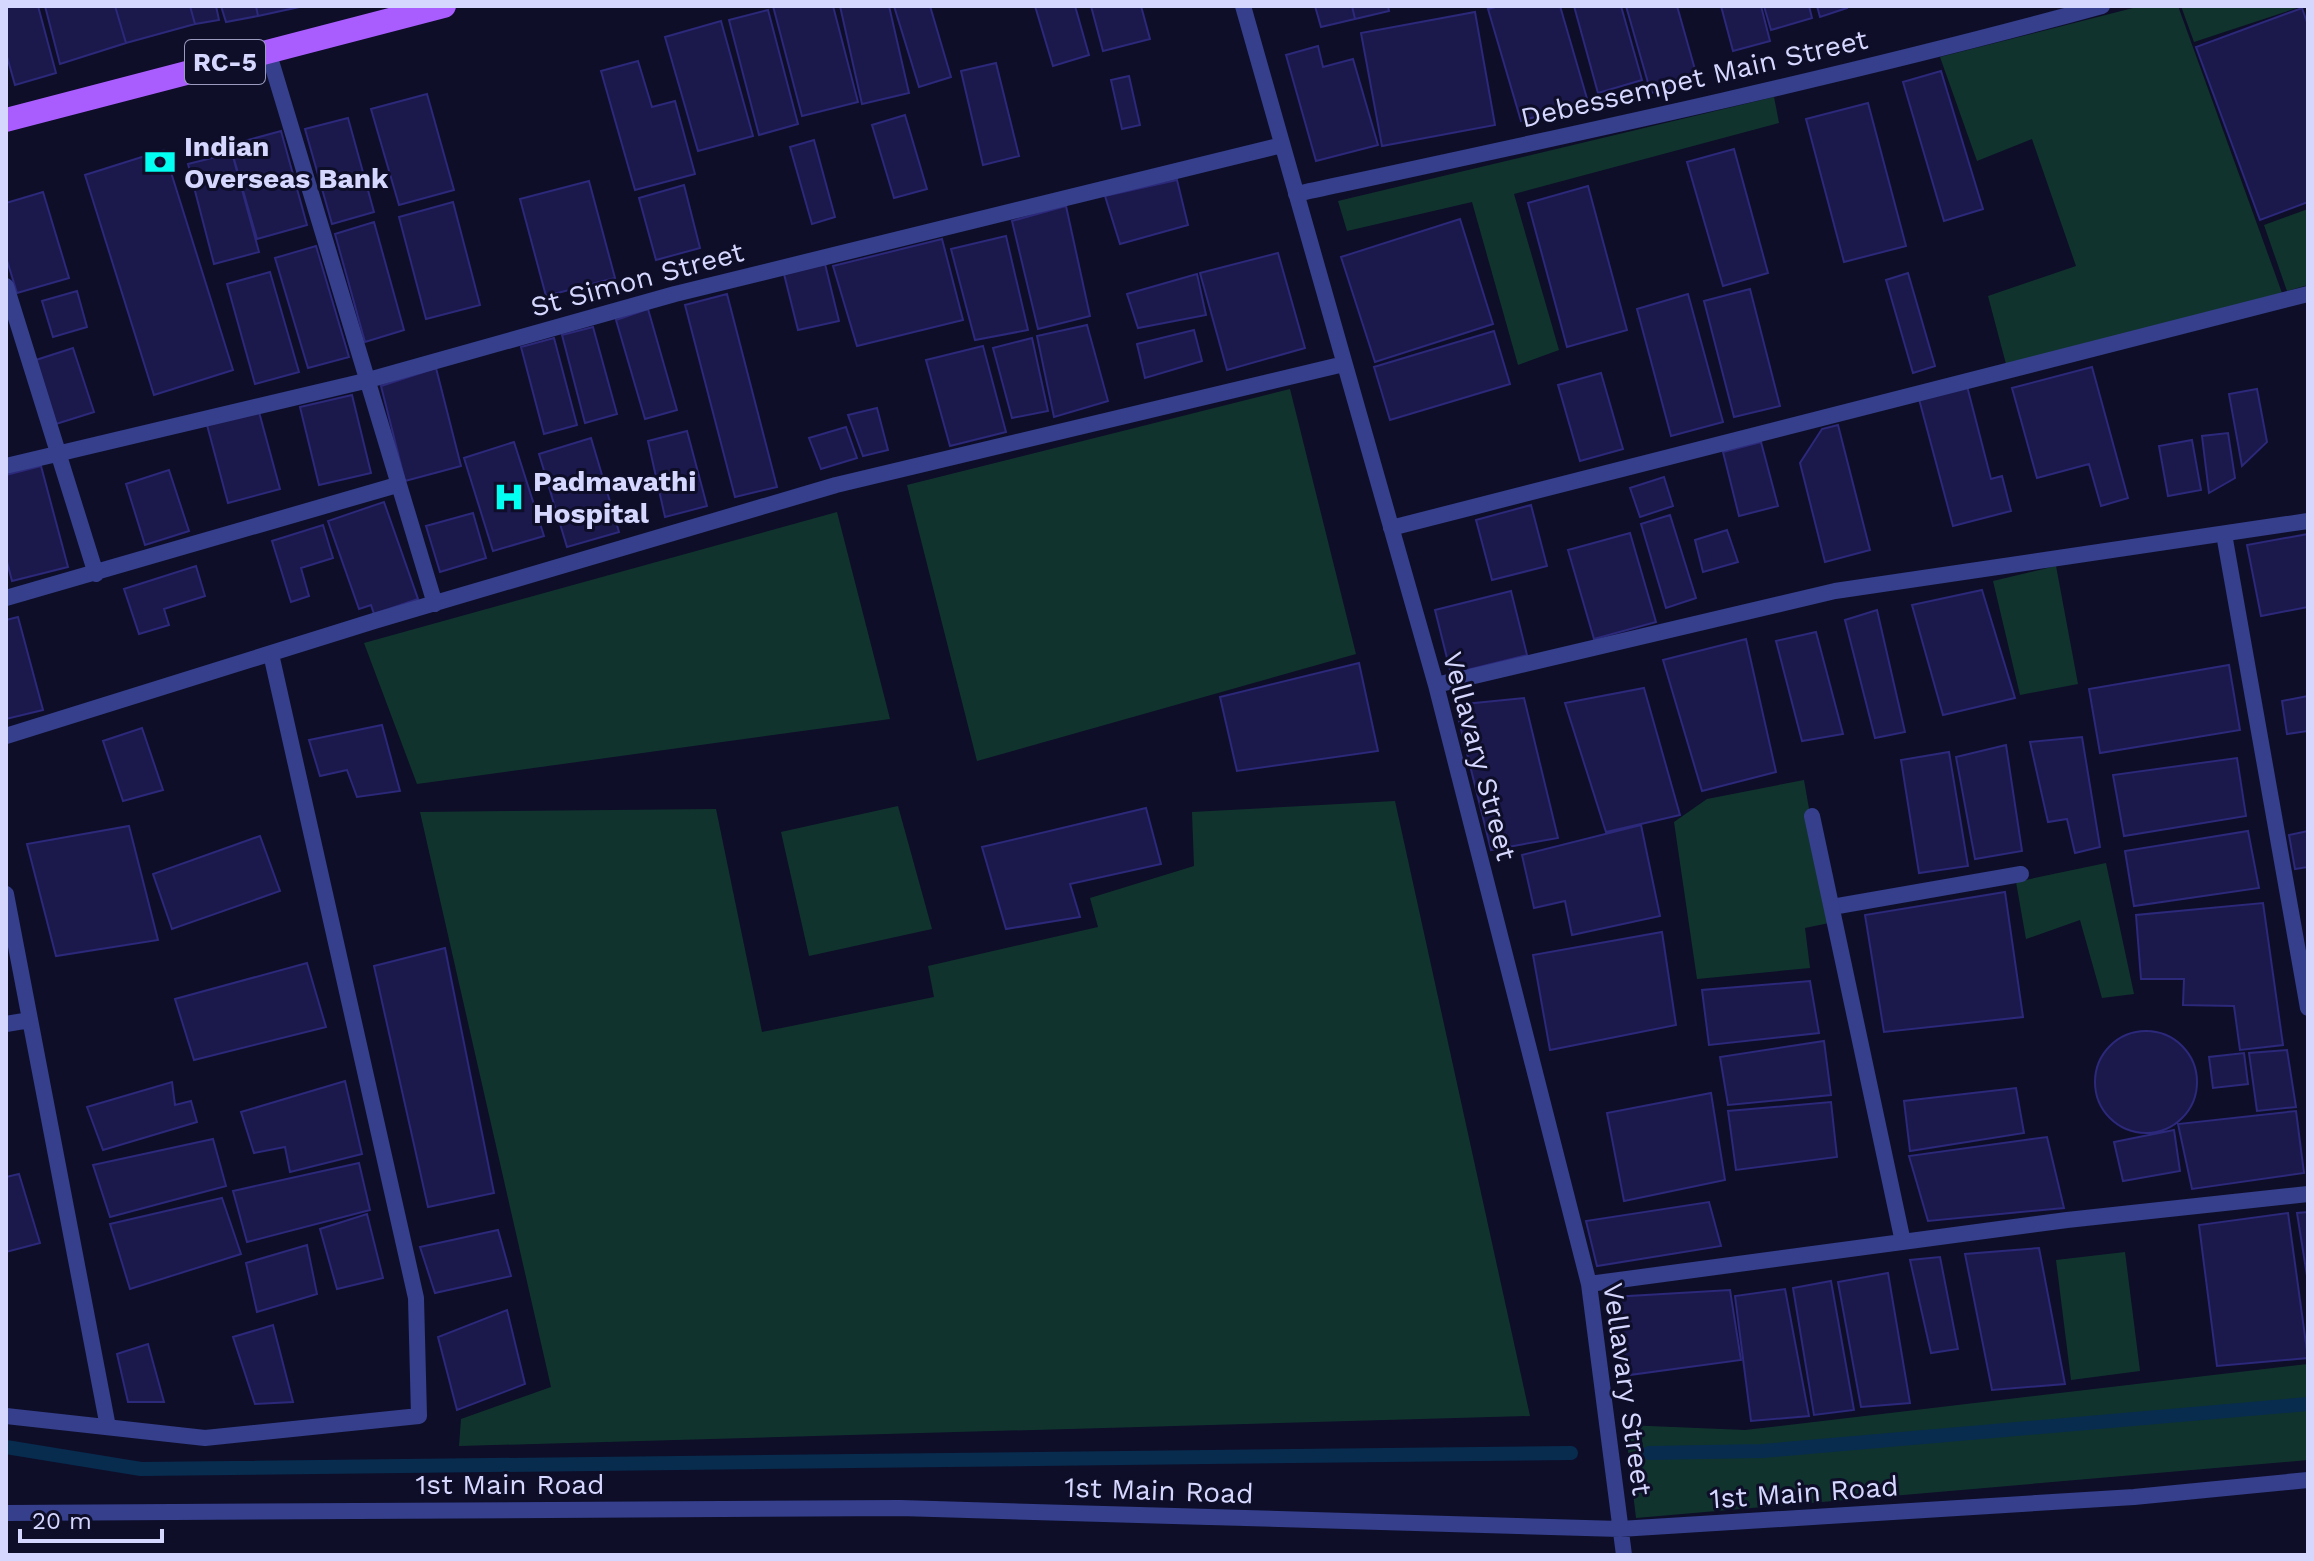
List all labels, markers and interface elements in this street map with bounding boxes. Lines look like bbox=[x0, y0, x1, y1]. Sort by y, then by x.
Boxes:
street label: Debessempet Main Street bbox=[1517, 22, 1871, 135]
road number: RC-5 bbox=[185, 40, 265, 84]
place label: Indian Overseas Bank bbox=[184, 130, 389, 195]
bank icon: Indian Overseas Bank bbox=[143, 145, 177, 179]
street label: St Simon Street bbox=[527, 235, 747, 324]
place label: Padmavathi Hospital bbox=[533, 465, 696, 530]
hospital icon: Padmavathi Hospital bbox=[492, 480, 526, 514]
street label: Vellavary Street bbox=[1436, 648, 1523, 864]
street label: Vellavary Street bbox=[1596, 1281, 1659, 1498]
street label: 1st Main Road bbox=[415, 1468, 605, 1501]
street label: 1st Main Road bbox=[1708, 1469, 1900, 1516]
street label: 1st Main Road bbox=[1064, 1471, 1254, 1510]
scale bar bbox=[20, 1493, 162, 1543]
text: 20 m bbox=[32, 1507, 92, 1535]

